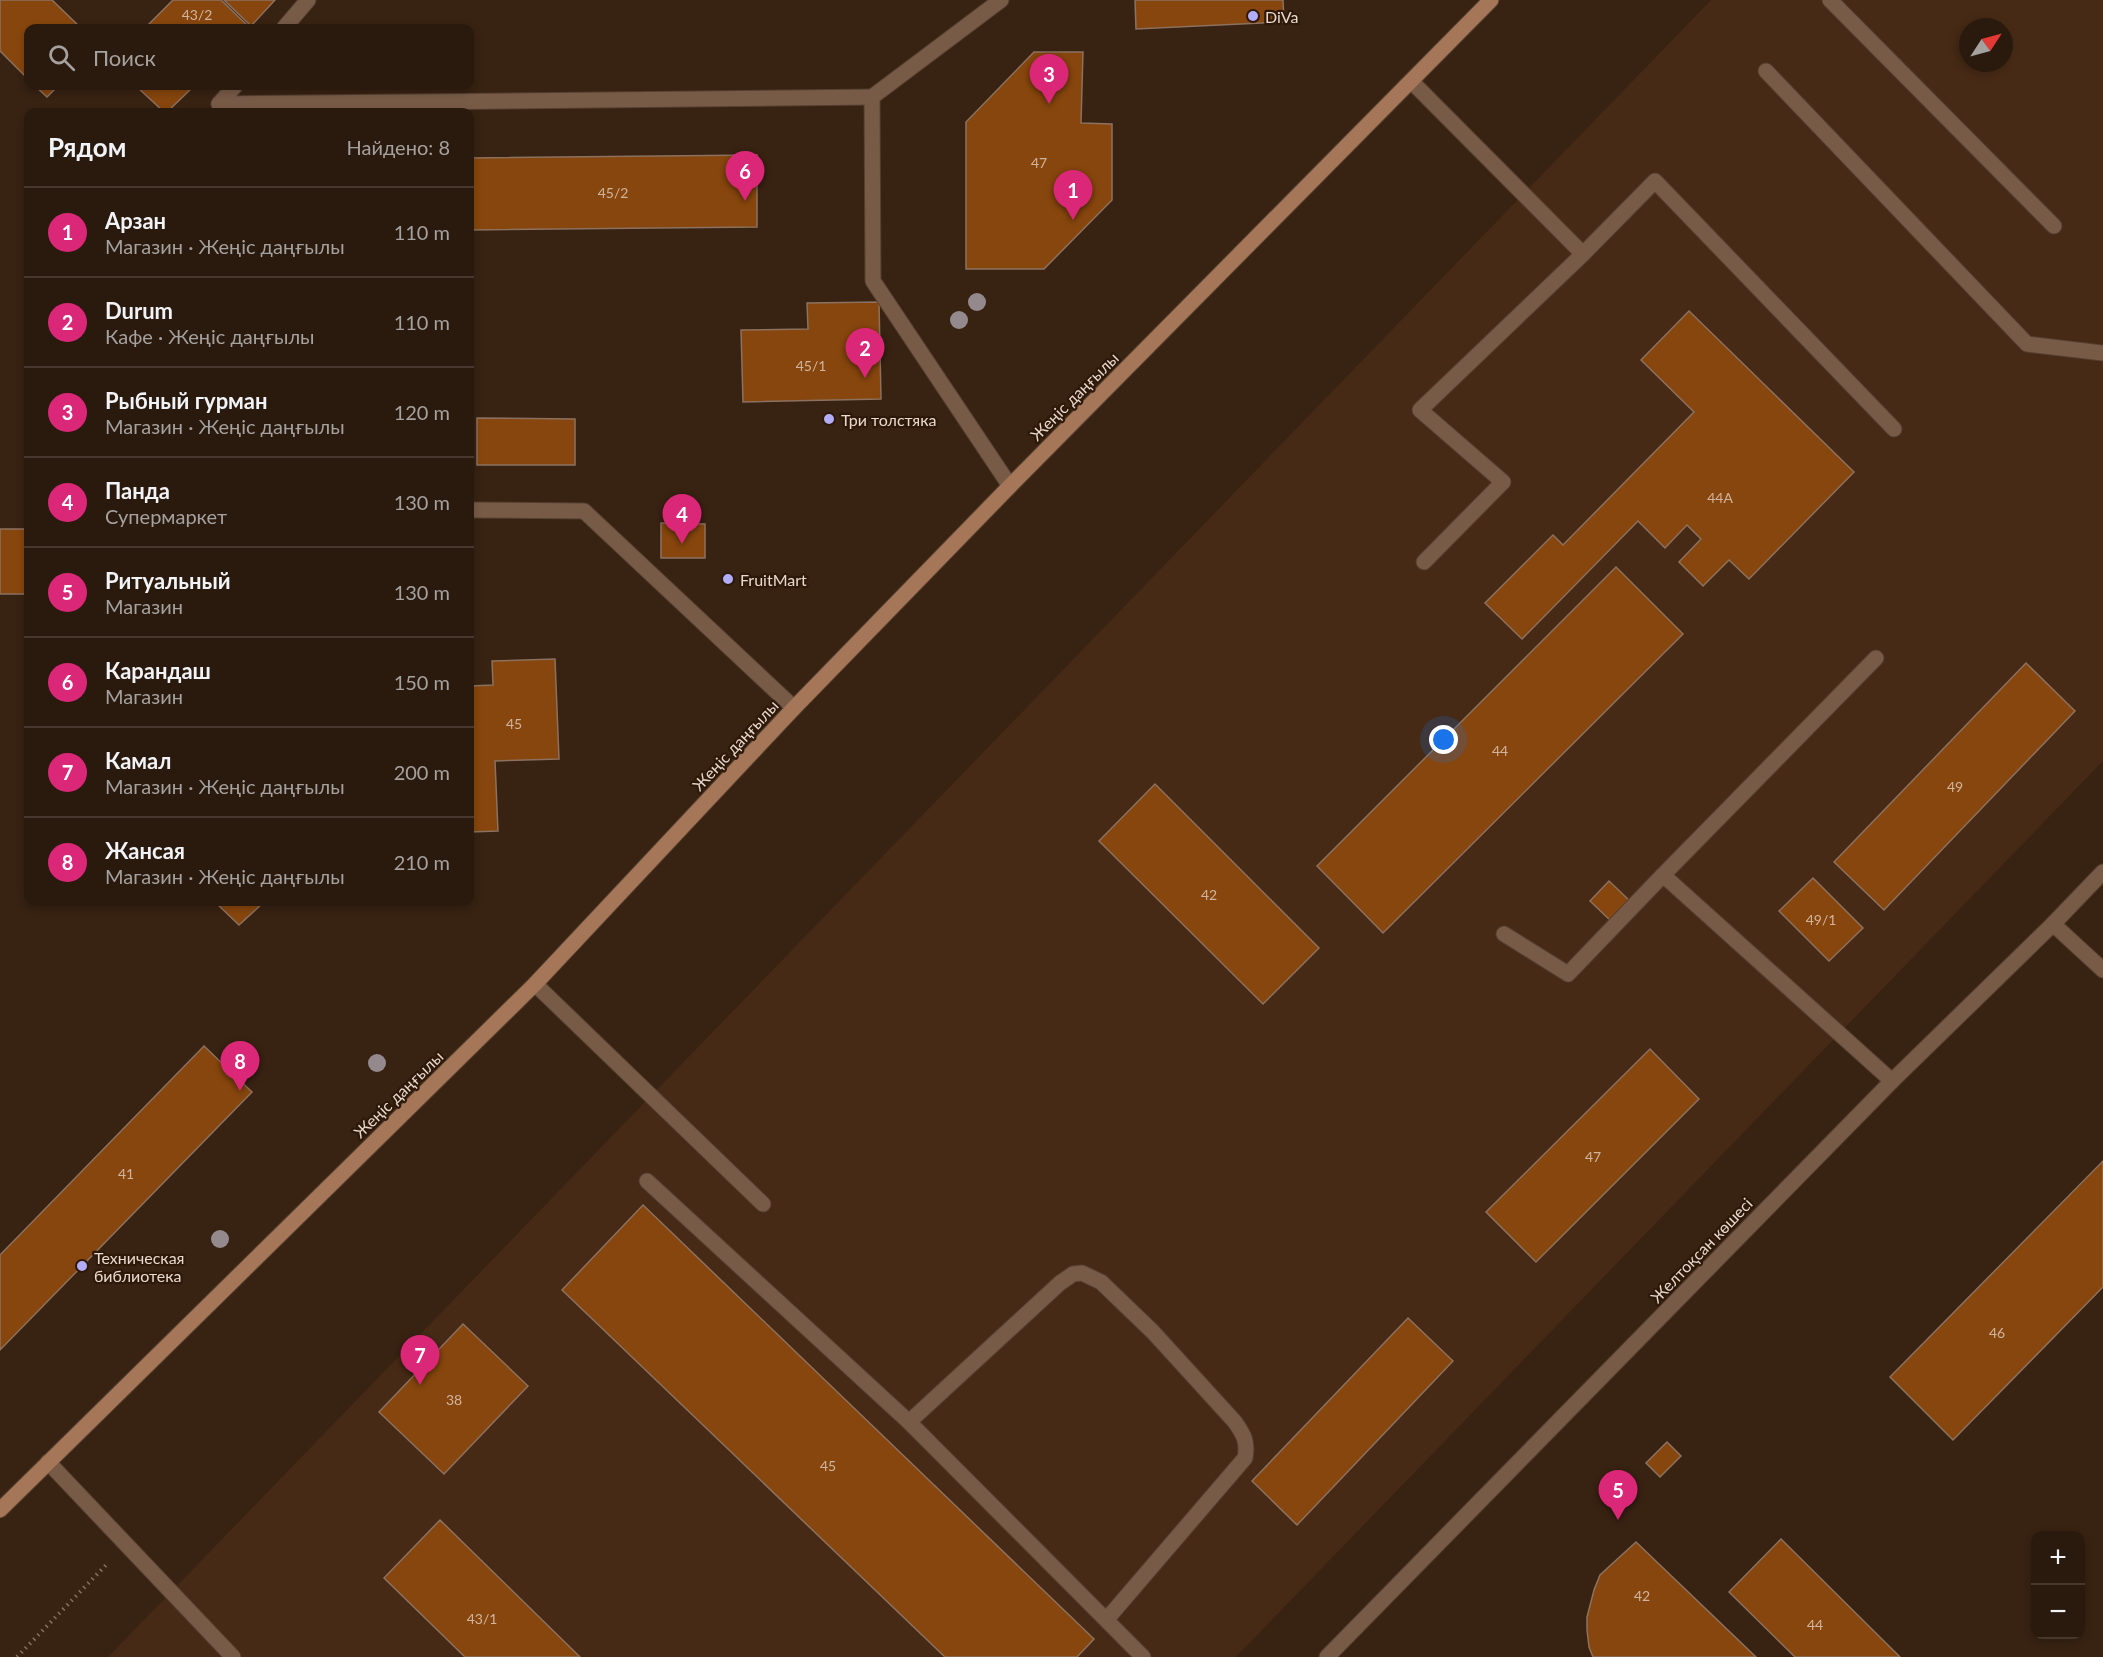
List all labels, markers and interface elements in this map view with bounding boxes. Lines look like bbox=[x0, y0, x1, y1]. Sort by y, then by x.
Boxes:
house number: 43/2 bbox=[182, 6, 212, 23]
place label: DiVa bbox=[1265, 7, 1298, 26]
marker: DiVa bbox=[1246, 9, 1260, 23]
north arrow bbox=[1959, 18, 2013, 72]
search box bbox=[24, 24, 474, 90]
icon: search bbox=[45, 41, 78, 74]
text: Поиск bbox=[93, 44, 156, 71]
pin: 3 bbox=[1030, 54, 1068, 104]
text: Рядом bbox=[48, 131, 126, 163]
text: Найдено: 8 bbox=[347, 135, 450, 159]
pin: 6 bbox=[726, 152, 764, 201]
house number: 47 bbox=[1031, 154, 1047, 171]
pin: 1 bbox=[1054, 170, 1092, 220]
house number: 45/2 bbox=[598, 184, 628, 201]
text: Арзан bbox=[105, 207, 166, 234]
text: 1 bbox=[62, 220, 73, 244]
text: 110 m bbox=[394, 220, 450, 244]
text: Магазин · Жеңіс даңғылы bbox=[105, 234, 345, 258]
text: Durum bbox=[105, 297, 173, 324]
text: 2 bbox=[62, 310, 73, 334]
text: 110 m bbox=[394, 310, 450, 334]
text: Кафе · Жеңіс даңғылы bbox=[105, 324, 315, 348]
pin: 2 bbox=[846, 328, 884, 378]
street label: Жеңіс даңғылы bbox=[1026, 348, 1122, 444]
house number: 45/1 bbox=[796, 357, 826, 374]
text: Рыбный гурман bbox=[105, 387, 268, 414]
text: 3 bbox=[62, 400, 73, 424]
text: 120 m bbox=[394, 400, 450, 424]
place label: Три толстяка bbox=[841, 410, 936, 429]
marker: Три толстяка bbox=[822, 412, 836, 426]
text: Магазин · Жеңіс даңғылы bbox=[105, 414, 345, 438]
text: Панда bbox=[105, 477, 170, 504]
house number: 44А bbox=[1707, 489, 1733, 506]
text: 4 bbox=[62, 490, 73, 514]
text: 130 m bbox=[394, 490, 450, 514]
pin: 4 bbox=[662, 494, 702, 544]
text: Супермаркет bbox=[105, 504, 227, 528]
text: Ритуальный bbox=[105, 567, 231, 594]
place label: FruitMart bbox=[740, 570, 807, 589]
marker: FruitMart bbox=[721, 572, 735, 586]
text: 5 bbox=[62, 580, 73, 604]
text: 130 m bbox=[394, 580, 450, 604]
text: Магазин bbox=[105, 594, 183, 618]
text: Карандаш bbox=[105, 657, 211, 684]
text: 6 bbox=[62, 670, 73, 694]
text: 150 m bbox=[394, 670, 450, 694]
text: Магазин bbox=[105, 684, 183, 708]
street label: Жеңіс даңғылы bbox=[688, 696, 782, 794]
house number: 45 bbox=[506, 715, 522, 732]
your location bbox=[1429, 725, 1458, 754]
house number: 44 bbox=[1492, 742, 1508, 759]
text: Камал bbox=[105, 747, 171, 774]
text: 7 bbox=[62, 760, 73, 784]
text: 200 m bbox=[394, 760, 450, 784]
text: Магазин · Жеңіс даңғылы bbox=[105, 774, 345, 798]
house number: 49 bbox=[1947, 778, 1963, 795]
text: Жансая bbox=[105, 837, 185, 864]
text: 8 bbox=[62, 850, 73, 874]
text: 210 m bbox=[394, 850, 450, 874]
text: Магазин · Жеңіс даңғылы bbox=[105, 864, 345, 888]
house number: 42 bbox=[1201, 886, 1217, 903]
house number: 49/1 bbox=[1806, 911, 1836, 928]
pin: 8 bbox=[220, 1042, 260, 1091]
street label: Жеңіс даңғылы bbox=[349, 1047, 447, 1141]
house number: 47 bbox=[1585, 1148, 1601, 1165]
house number: 41 bbox=[118, 1165, 134, 1182]
street label: Желтоқсан көшесі bbox=[1646, 1194, 1756, 1306]
place label: Техническая библиотека bbox=[94, 1248, 184, 1285]
marker: Техническая библиотека bbox=[75, 1259, 89, 1273]
house number: 46 bbox=[1989, 1324, 2005, 1341]
pin: 7 bbox=[400, 1336, 440, 1385]
house number: 38 bbox=[446, 1391, 462, 1408]
house number: 45 bbox=[820, 1457, 836, 1474]
pin: 5 bbox=[1598, 1470, 1638, 1520]
map controls bbox=[2031, 1531, 2085, 1639]
button: + bbox=[2031, 1531, 2085, 1585]
button: − bbox=[2031, 1585, 2085, 1639]
house number: 42 bbox=[1634, 1587, 1650, 1604]
house number: 43/1 bbox=[467, 1610, 497, 1627]
house number: 44 bbox=[1807, 1616, 1823, 1633]

